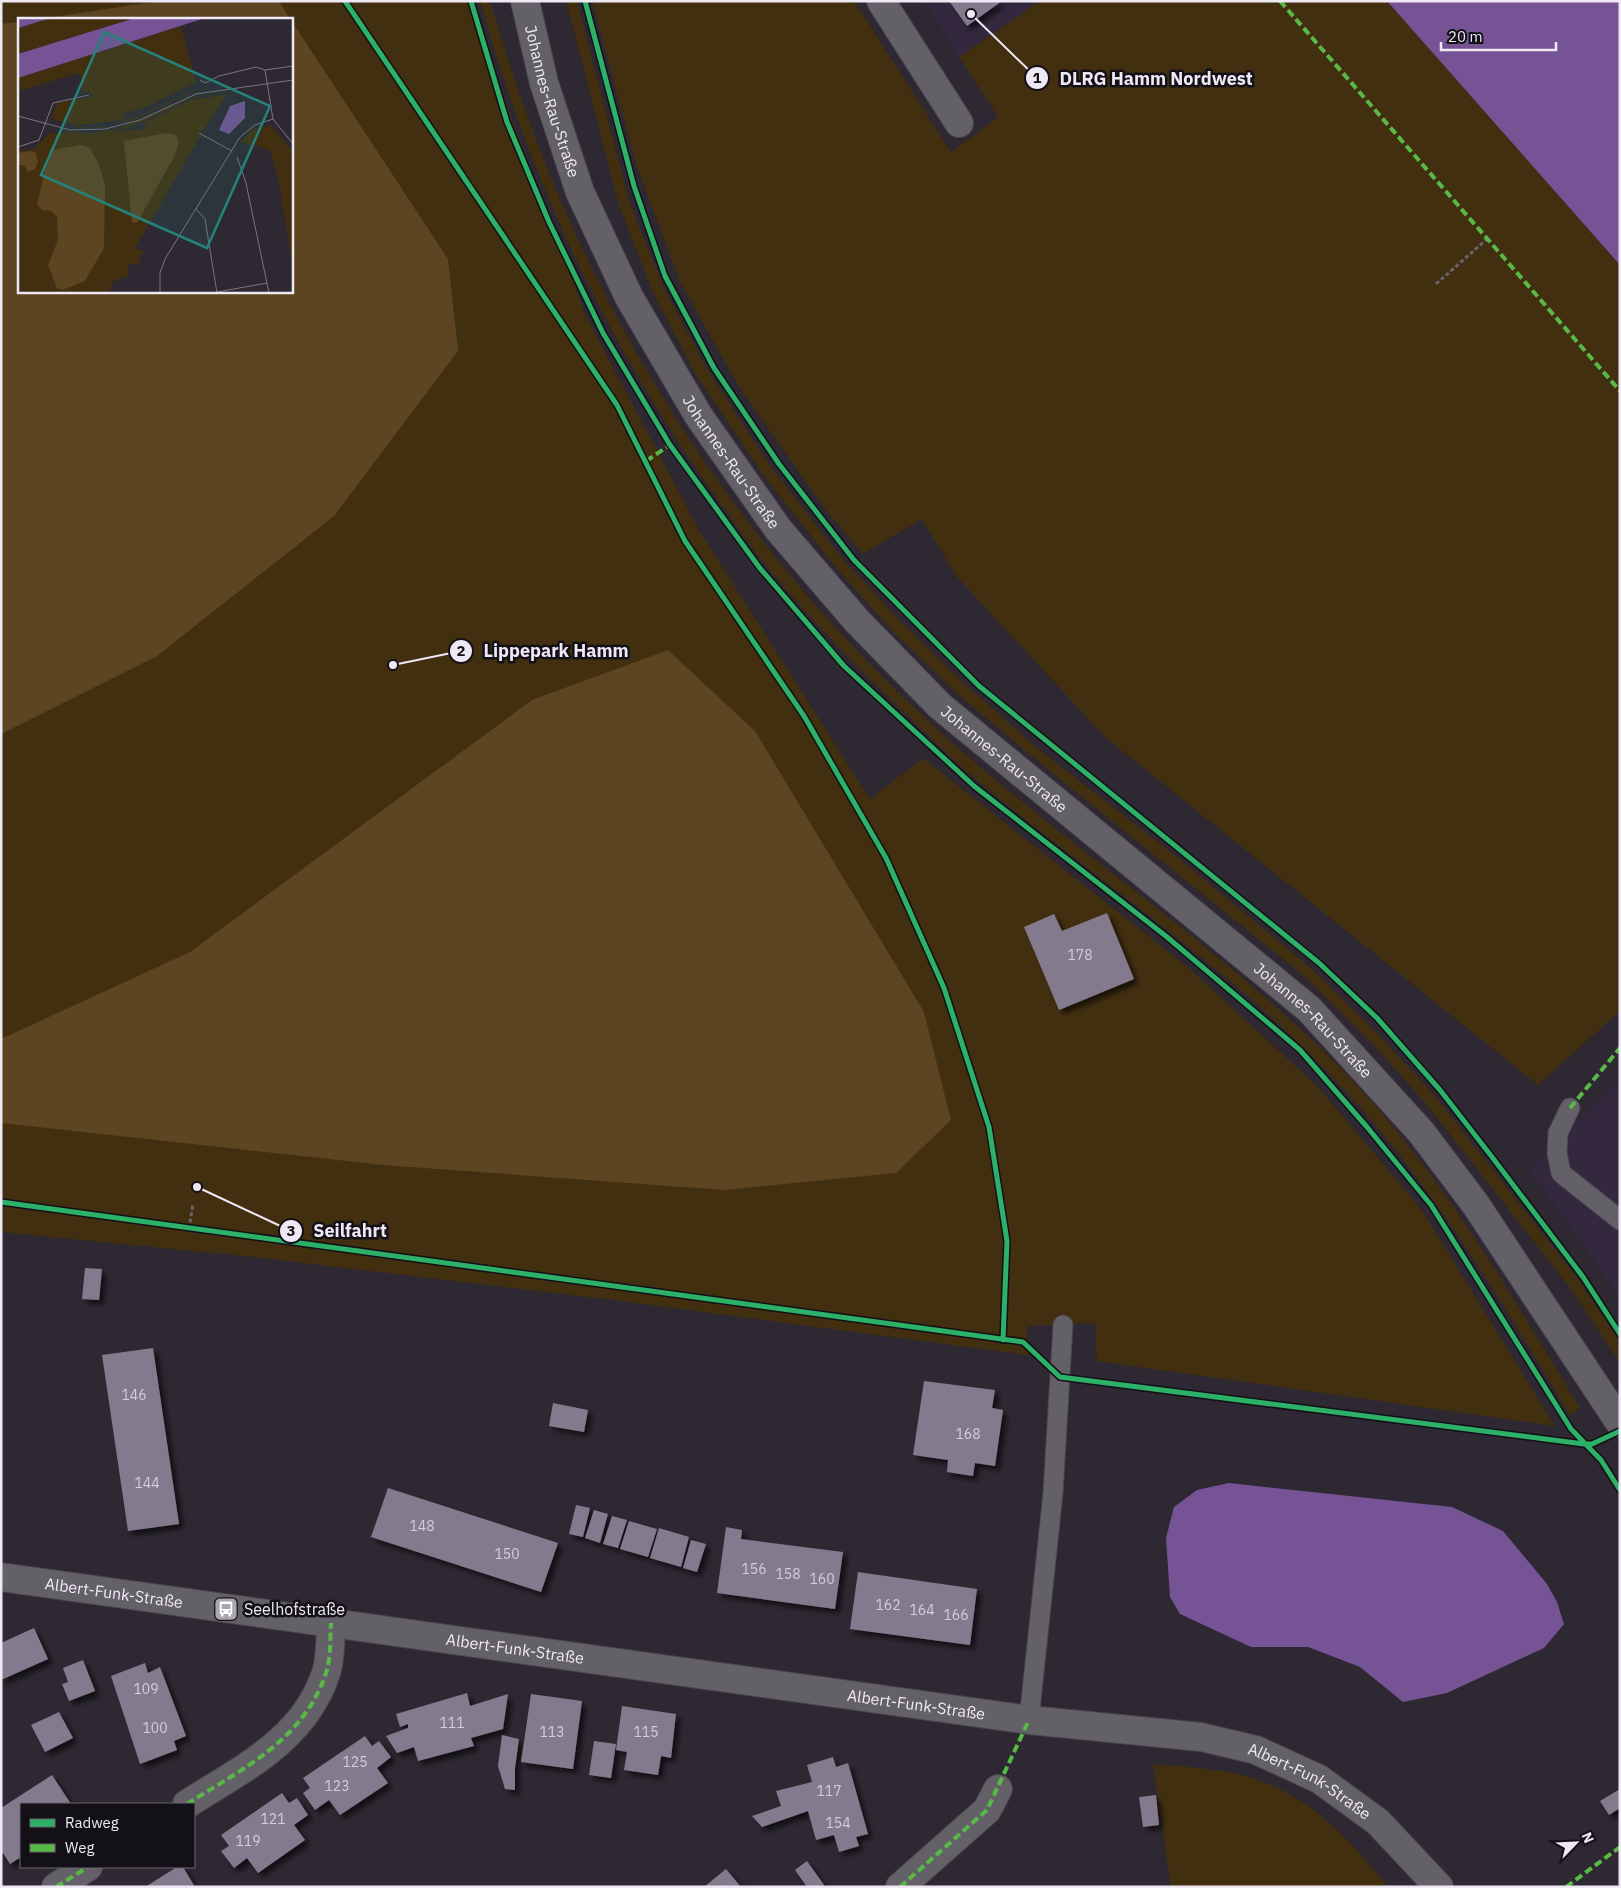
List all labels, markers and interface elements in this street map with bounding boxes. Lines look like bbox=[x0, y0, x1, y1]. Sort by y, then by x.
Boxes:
inset map bbox=[18, 18, 292, 292]
scale bar bbox=[1441, 20, 1556, 52]
street label: Johannes-Rau-Straße bbox=[521, 23, 585, 180]
text: 20 m bbox=[1448, 27, 1483, 46]
callout: DLRG Hamm Nordwest bbox=[1024, 62, 1263, 95]
text: DLRG Hamm Nordwest bbox=[1059, 67, 1253, 90]
text: 1 bbox=[1032, 68, 1042, 87]
street label: Johannes-Rau-Straße bbox=[679, 391, 785, 533]
callout: Lippepark Hamm bbox=[449, 634, 639, 667]
text: Lippepark Hamm bbox=[483, 639, 629, 662]
text: 2 bbox=[456, 641, 466, 660]
street label: Johannes-Rau-Straße bbox=[937, 701, 1072, 817]
house number: 178 bbox=[1067, 946, 1093, 964]
street label: Johannes-Rau-Straße bbox=[1250, 958, 1377, 1082]
callout: Seilfahrt bbox=[278, 1215, 397, 1248]
text: Seilfahrt bbox=[313, 1219, 387, 1242]
text: 3 bbox=[286, 1221, 296, 1240]
house number: 146 bbox=[121, 1386, 147, 1404]
house number: 168 bbox=[955, 1425, 981, 1443]
house number: 144 bbox=[134, 1474, 160, 1492]
house number: 148 bbox=[409, 1517, 435, 1535]
house number: 150 bbox=[494, 1545, 520, 1563]
house number: 156 bbox=[741, 1560, 767, 1578]
house number: 158 bbox=[775, 1565, 801, 1583]
house number: 160 bbox=[809, 1570, 835, 1588]
street label: Albert-Funk-Straße bbox=[44, 1573, 184, 1612]
bus stop icon: Seelhofstraße bbox=[213, 1596, 239, 1622]
house number: 162 bbox=[875, 1596, 901, 1614]
place label: Seelhofstraße bbox=[244, 1599, 345, 1619]
house number: 164 bbox=[909, 1601, 935, 1619]
house number: 166 bbox=[943, 1606, 969, 1624]
street label: Albert-Funk-Straße bbox=[445, 1629, 586, 1668]
house number: 109 bbox=[133, 1680, 159, 1698]
street label: Albert-Funk-Straße bbox=[846, 1685, 987, 1724]
house number: 111 bbox=[439, 1714, 465, 1732]
house number: 100 bbox=[142, 1719, 168, 1737]
house number: 113 bbox=[539, 1723, 565, 1741]
house number: 115 bbox=[633, 1723, 659, 1741]
street label: Albert-Funk-Straße bbox=[1246, 1738, 1375, 1824]
house number: 125 bbox=[342, 1753, 368, 1771]
house number: 123 bbox=[324, 1777, 350, 1795]
house number: 117 bbox=[816, 1782, 842, 1800]
legend bbox=[20, 1803, 195, 1868]
house number: 121 bbox=[260, 1810, 286, 1828]
text: Radweg bbox=[65, 1813, 119, 1832]
house number: 154 bbox=[825, 1814, 851, 1832]
north arrow bbox=[1551, 1818, 1601, 1868]
text: N bbox=[1578, 1829, 1598, 1846]
house number: 119 bbox=[235, 1832, 261, 1850]
text: Weg bbox=[65, 1838, 94, 1857]

